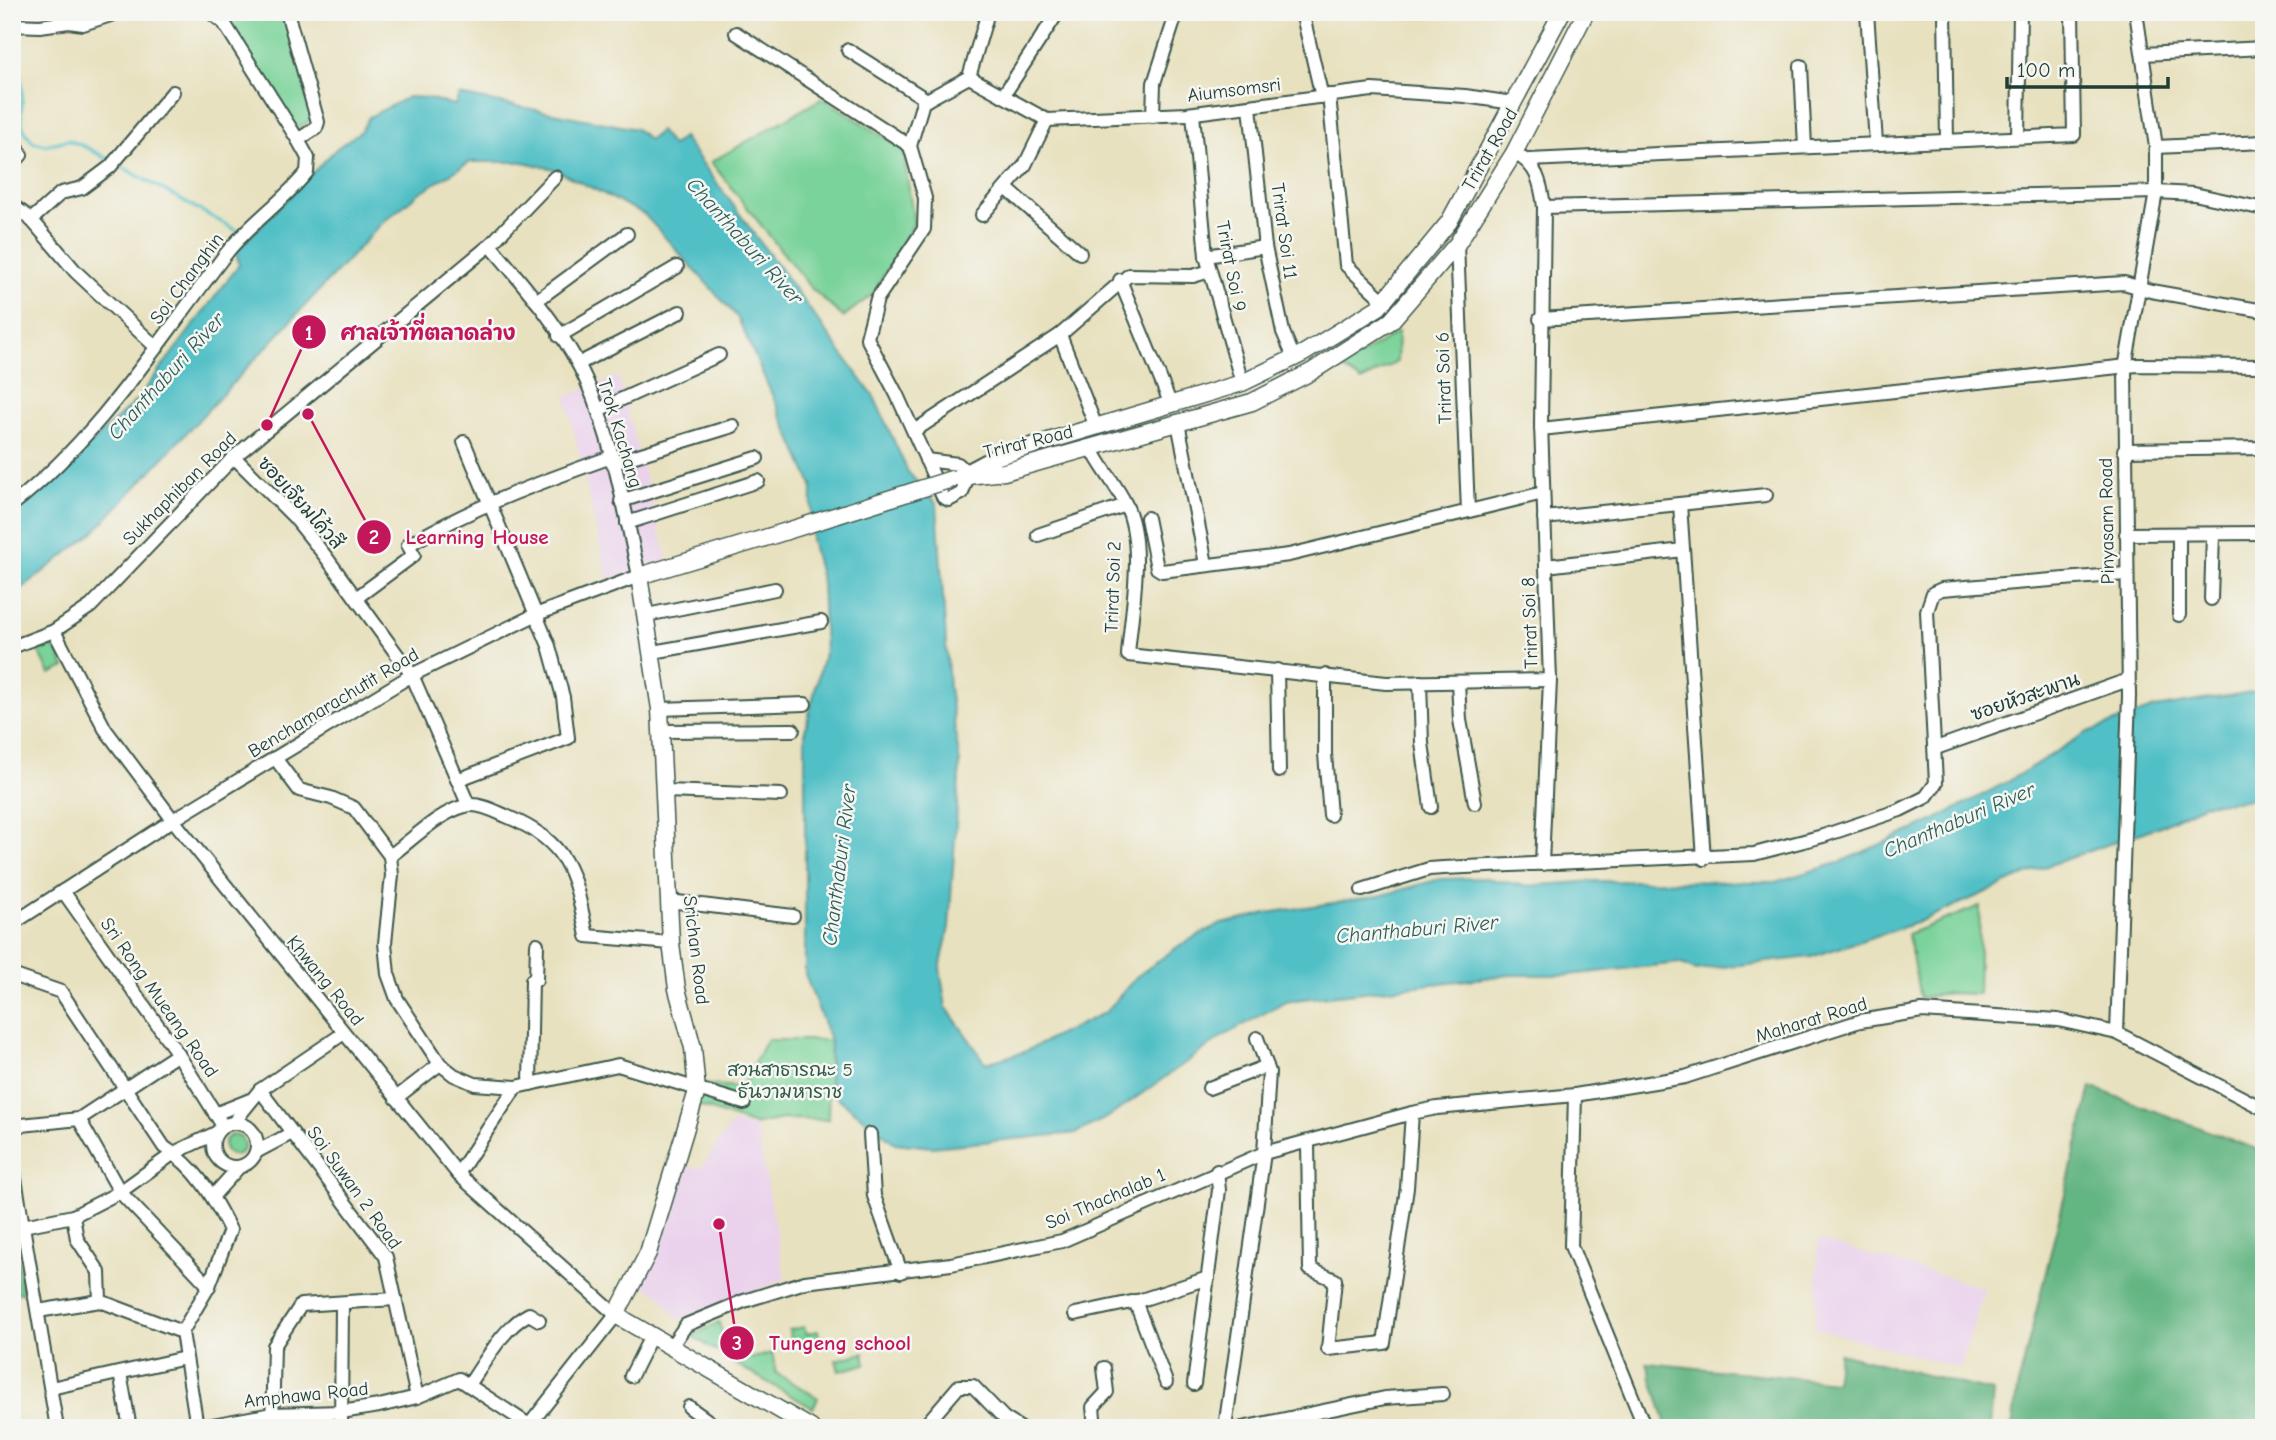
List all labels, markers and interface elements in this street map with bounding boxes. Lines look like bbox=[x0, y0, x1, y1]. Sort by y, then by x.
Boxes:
scale bar bbox=[2007, 46, 2168, 90]
text: 100 m bbox=[2017, 58, 2075, 82]
street label: Aiumsomsri bbox=[1186, 73, 1282, 107]
street label: Trirat Road bbox=[1457, 104, 1522, 195]
water label: Chanthaburi River bbox=[682, 173, 809, 311]
street label: Trirat Soi 11 bbox=[1266, 182, 1302, 281]
street label: Trirat Soi 9 bbox=[1211, 219, 1251, 313]
street label: Soi Changhin bbox=[145, 229, 228, 329]
water label: Chanthaburi River bbox=[103, 306, 230, 444]
callout: ศาลเจ้าที่ตลาดล่าง bbox=[291, 311, 530, 353]
text: ศาลเจ้าที่ตลาดล่าง bbox=[340, 312, 516, 345]
text: 1 bbox=[305, 321, 313, 345]
street label: Trirat Soi 6 bbox=[1431, 332, 1457, 424]
street label: Trok Kachang bbox=[593, 376, 647, 490]
street label: Trirat Road bbox=[981, 420, 1075, 464]
street label: Sukhaphiban Road bbox=[118, 427, 241, 550]
street label: ซอยเจียมโค้วสี bbox=[253, 451, 350, 555]
street label: Pinyasarn Road bbox=[2095, 458, 2119, 584]
callout: Learning House bbox=[356, 516, 563, 558]
text: 2 bbox=[369, 525, 379, 549]
text: Learning House bbox=[405, 525, 549, 549]
street label: Trirat Soi 2 bbox=[1100, 541, 1126, 633]
street label: Trirat Soi 8 bbox=[1517, 577, 1543, 669]
street label: Benchamarachutit Road bbox=[244, 643, 423, 763]
street label: ซอยหัวสะพาน bbox=[1968, 668, 2083, 726]
water label: Chanthaburi River bbox=[1880, 777, 2040, 863]
water label: Chanthaburi River bbox=[817, 781, 861, 947]
street label: Srichan Road bbox=[678, 895, 714, 1006]
water label: Chanthaburi River bbox=[1335, 910, 1501, 948]
street label: Sri Rong Mueang Road bbox=[96, 914, 223, 1082]
street label: Khwang Road bbox=[282, 931, 368, 1030]
street label: Maharat Road bbox=[1753, 993, 1870, 1047]
park label: สวนสาธารณะ 5 ธันวามหาราช bbox=[727, 1059, 853, 1103]
street label: Soi Suwan 2 Road bbox=[302, 1122, 406, 1253]
street label: Soi Thachalab 1 bbox=[1042, 1164, 1169, 1234]
callout: Tungeng school bbox=[720, 1322, 925, 1364]
text: 3 bbox=[732, 1331, 742, 1355]
text: Tungeng school bbox=[769, 1331, 911, 1355]
street label: Amphawa Road bbox=[243, 1378, 369, 1412]

